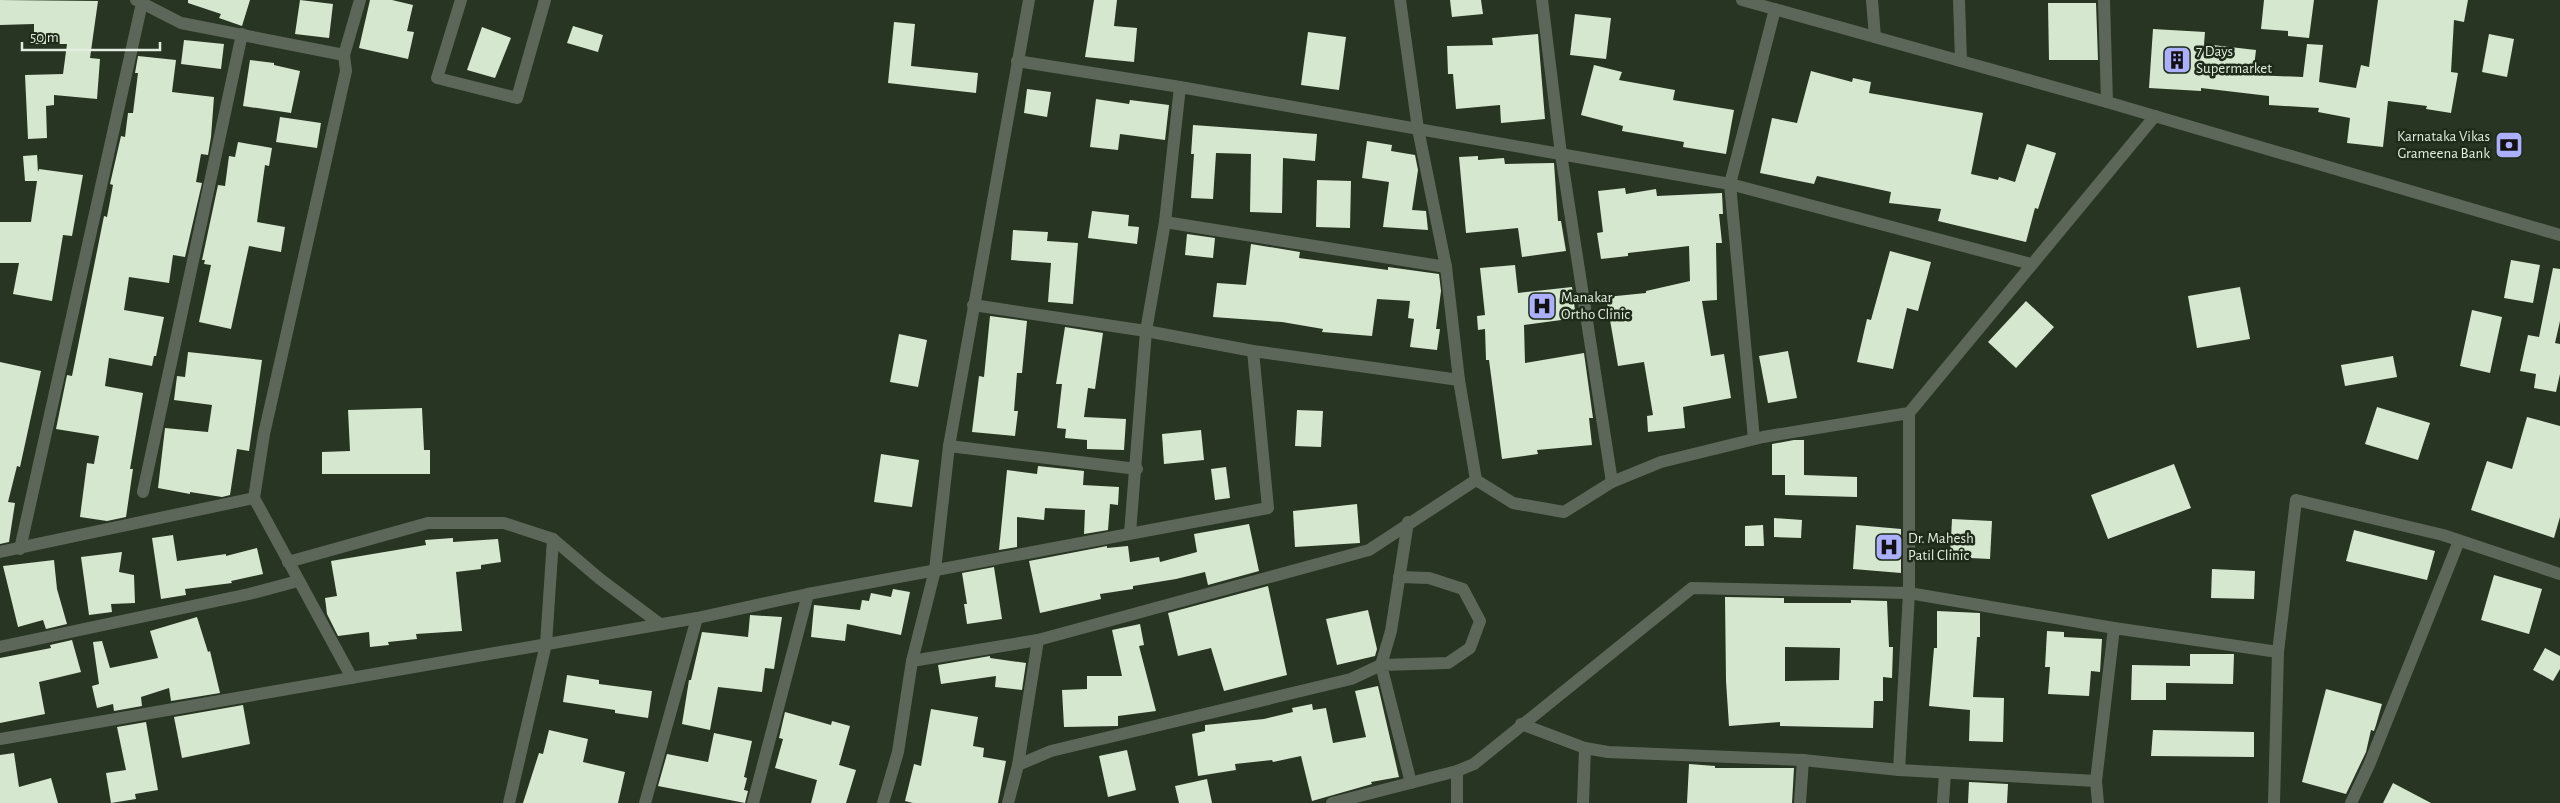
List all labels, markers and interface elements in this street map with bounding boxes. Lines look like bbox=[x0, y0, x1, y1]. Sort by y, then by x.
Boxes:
scale bar bbox=[22, 20, 160, 52]
text: 50 m bbox=[30, 30, 59, 45]
place label: 7 Days Supermarket bbox=[2196, 44, 2272, 76]
building icon: 7 Days Supermarket bbox=[2162, 45, 2192, 75]
place label: Karnataka Vikas Grameena Bank bbox=[2397, 129, 2490, 161]
bank icon: Karnataka Vikas Grameena Bank bbox=[2494, 130, 2524, 160]
place label: Manakar Ortho Clinic bbox=[1561, 290, 1630, 322]
hospital icon: Manakar Ortho Clinic bbox=[1527, 291, 1557, 321]
place label: Dr. Mahesh Patil Clinic bbox=[1908, 531, 1974, 563]
hospital icon: Dr. Mahesh Patil Clinic bbox=[1874, 532, 1904, 562]

